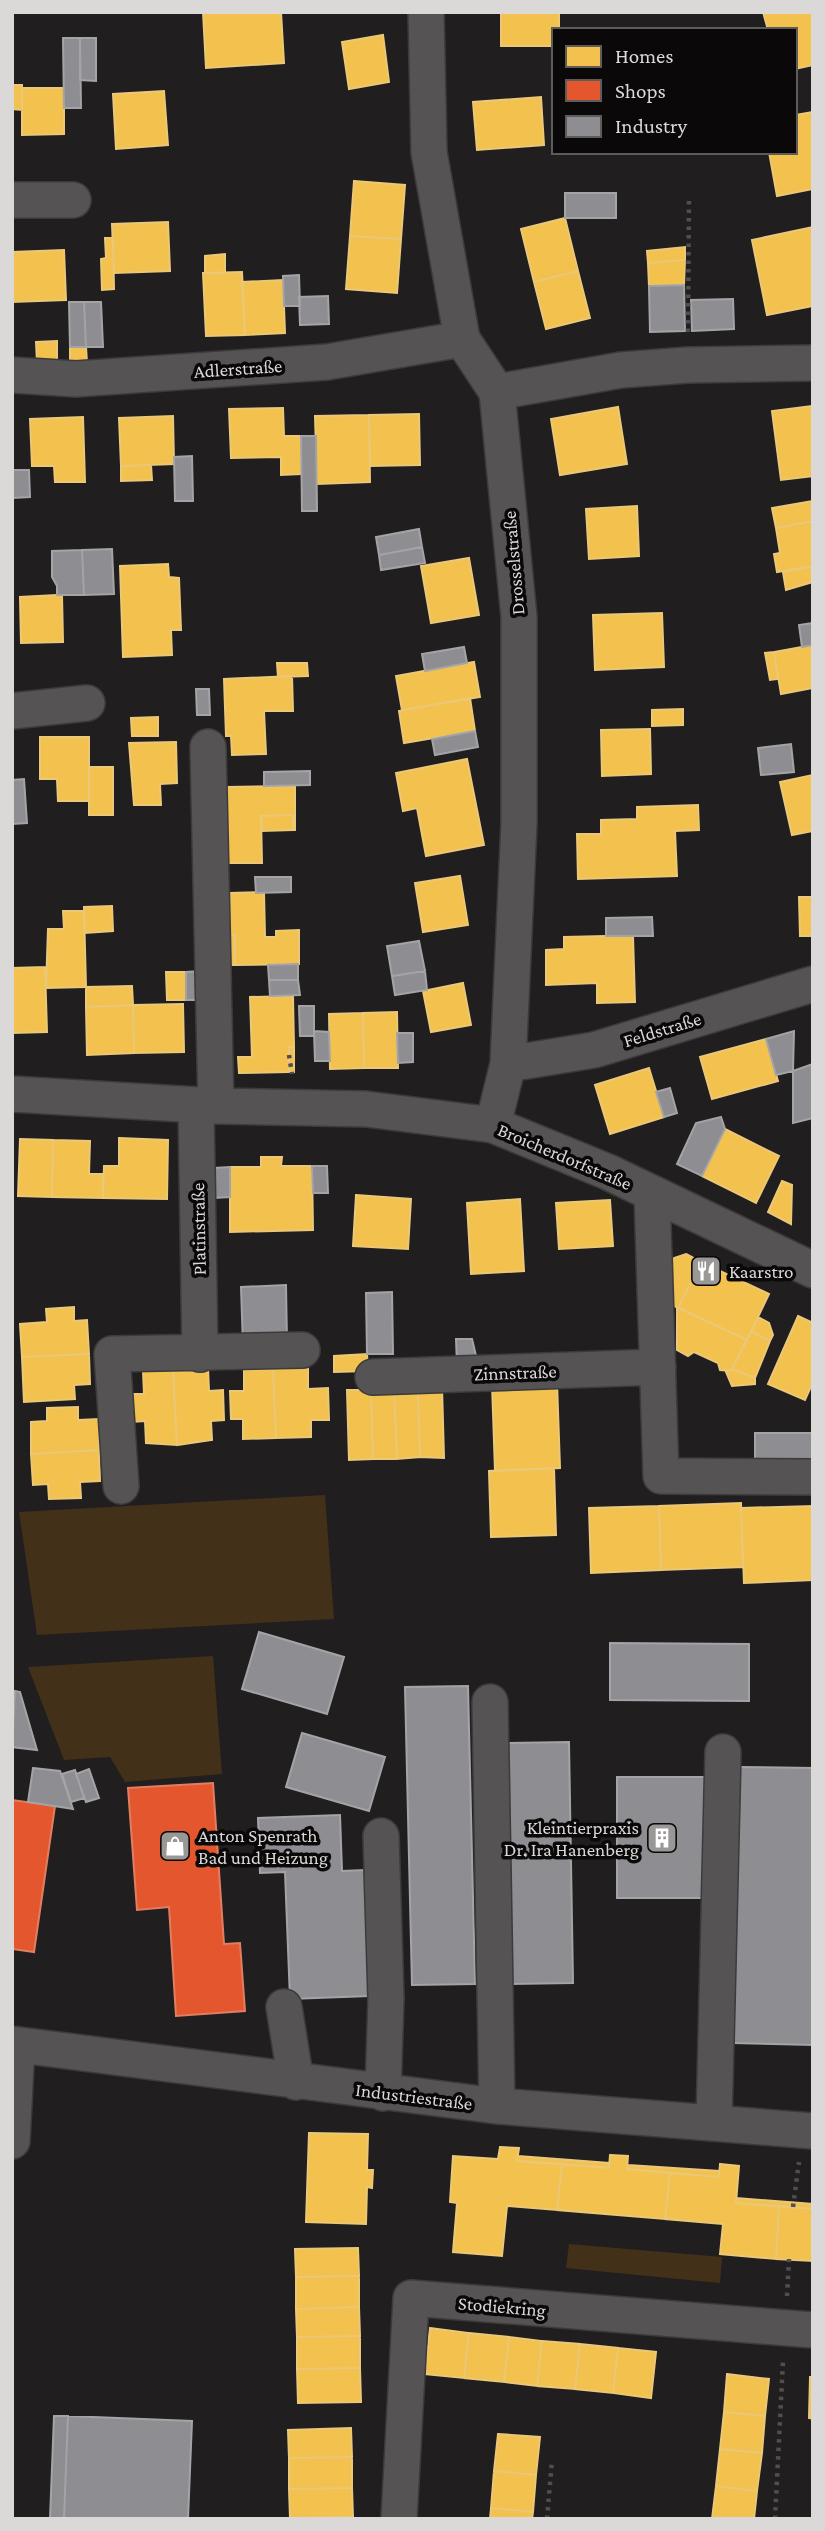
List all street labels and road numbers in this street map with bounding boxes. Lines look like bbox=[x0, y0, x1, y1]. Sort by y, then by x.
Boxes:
street label: Adlerstraße bbox=[193, 355, 283, 382]
street label: Drosselstraße bbox=[498, 510, 529, 616]
street label: Feldstraße bbox=[621, 1008, 704, 1051]
street label: Broicherdorfstraße bbox=[495, 1119, 635, 1194]
street label: Platinstraße bbox=[187, 1182, 210, 1275]
street label: Zinnstraße bbox=[473, 1361, 557, 1384]
street label: Industriestraße bbox=[354, 2079, 474, 2114]
street label: Stodiekring bbox=[457, 2292, 547, 2321]

